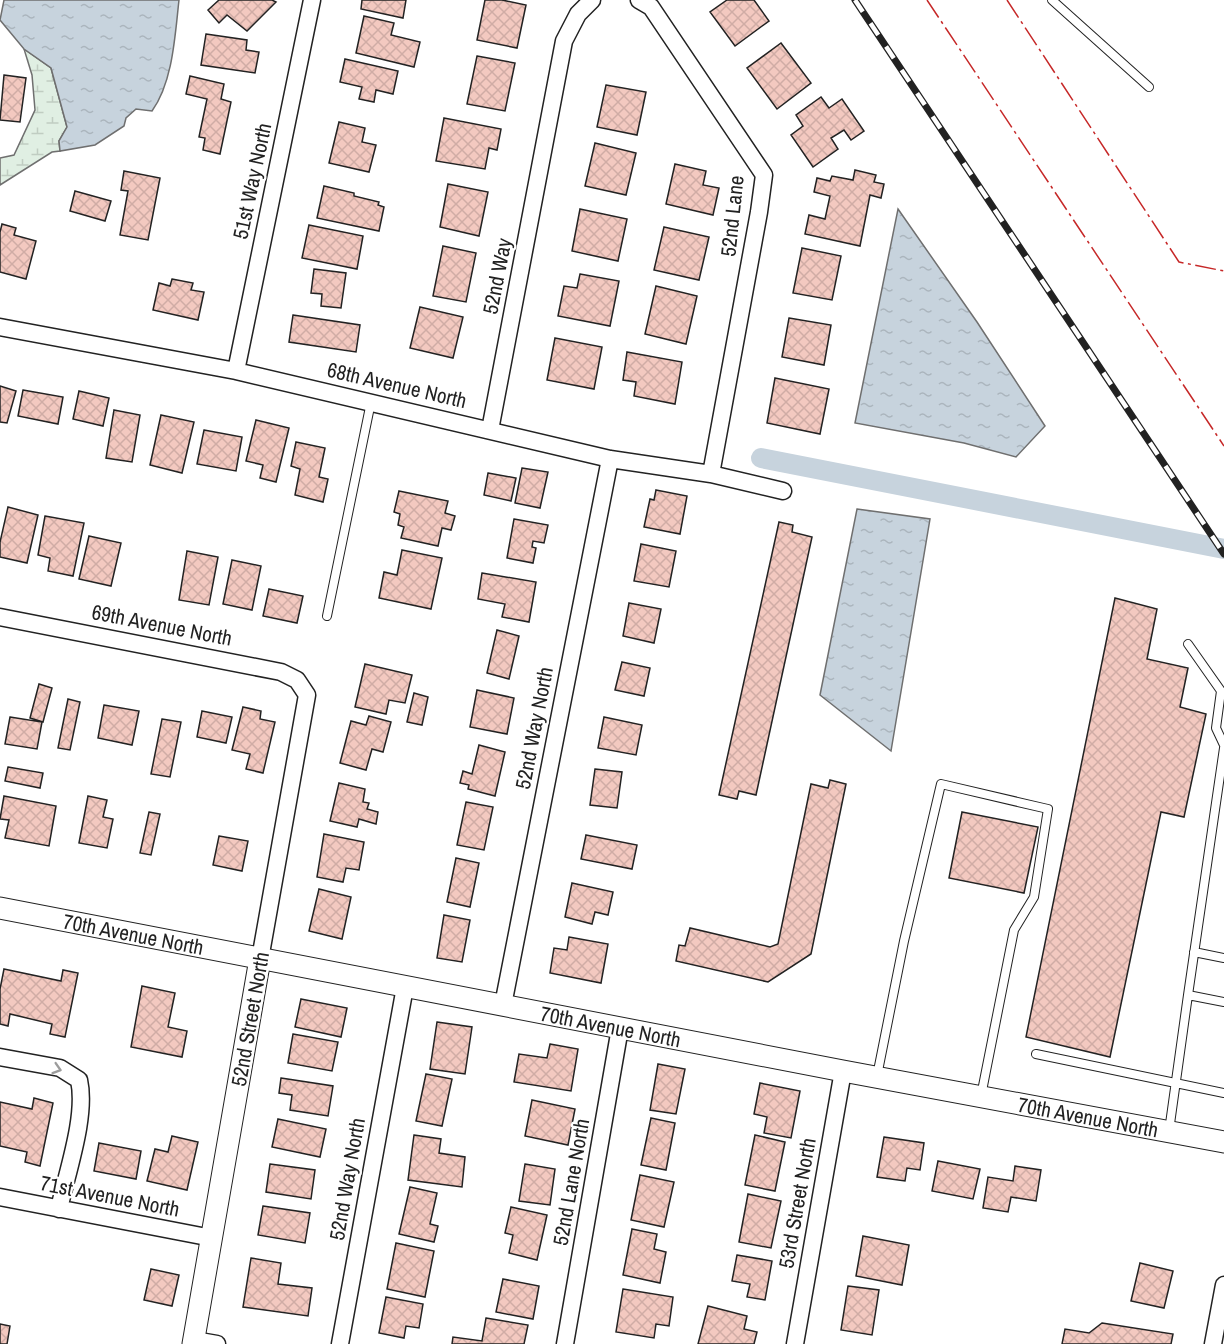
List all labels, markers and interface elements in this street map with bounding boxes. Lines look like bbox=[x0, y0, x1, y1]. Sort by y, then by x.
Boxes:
street label: 51st Way North bbox=[226, 120, 278, 242]
street label: 52nd Lane bbox=[713, 174, 751, 258]
street label: 52nd Way bbox=[475, 235, 519, 317]
street label: 68th Avenue North bbox=[324, 355, 470, 415]
street label: 69th Avenue North bbox=[89, 597, 235, 653]
street label: 52nd Way North bbox=[508, 664, 560, 792]
street label: 70th Avenue North bbox=[61, 906, 206, 962]
street label: 52nd Street North bbox=[224, 950, 276, 1088]
street label: 70th Avenue North bbox=[538, 998, 683, 1054]
one-way arrow bbox=[51, 1062, 62, 1074]
street label: 70th Avenue North bbox=[1015, 1089, 1161, 1144]
street label: 52nd Way North bbox=[322, 1116, 372, 1242]
street label: 52nd Lane North bbox=[546, 1116, 596, 1248]
street label: 53rd Street North bbox=[771, 1135, 823, 1271]
street label: 71st Avenue North bbox=[38, 1168, 182, 1224]

